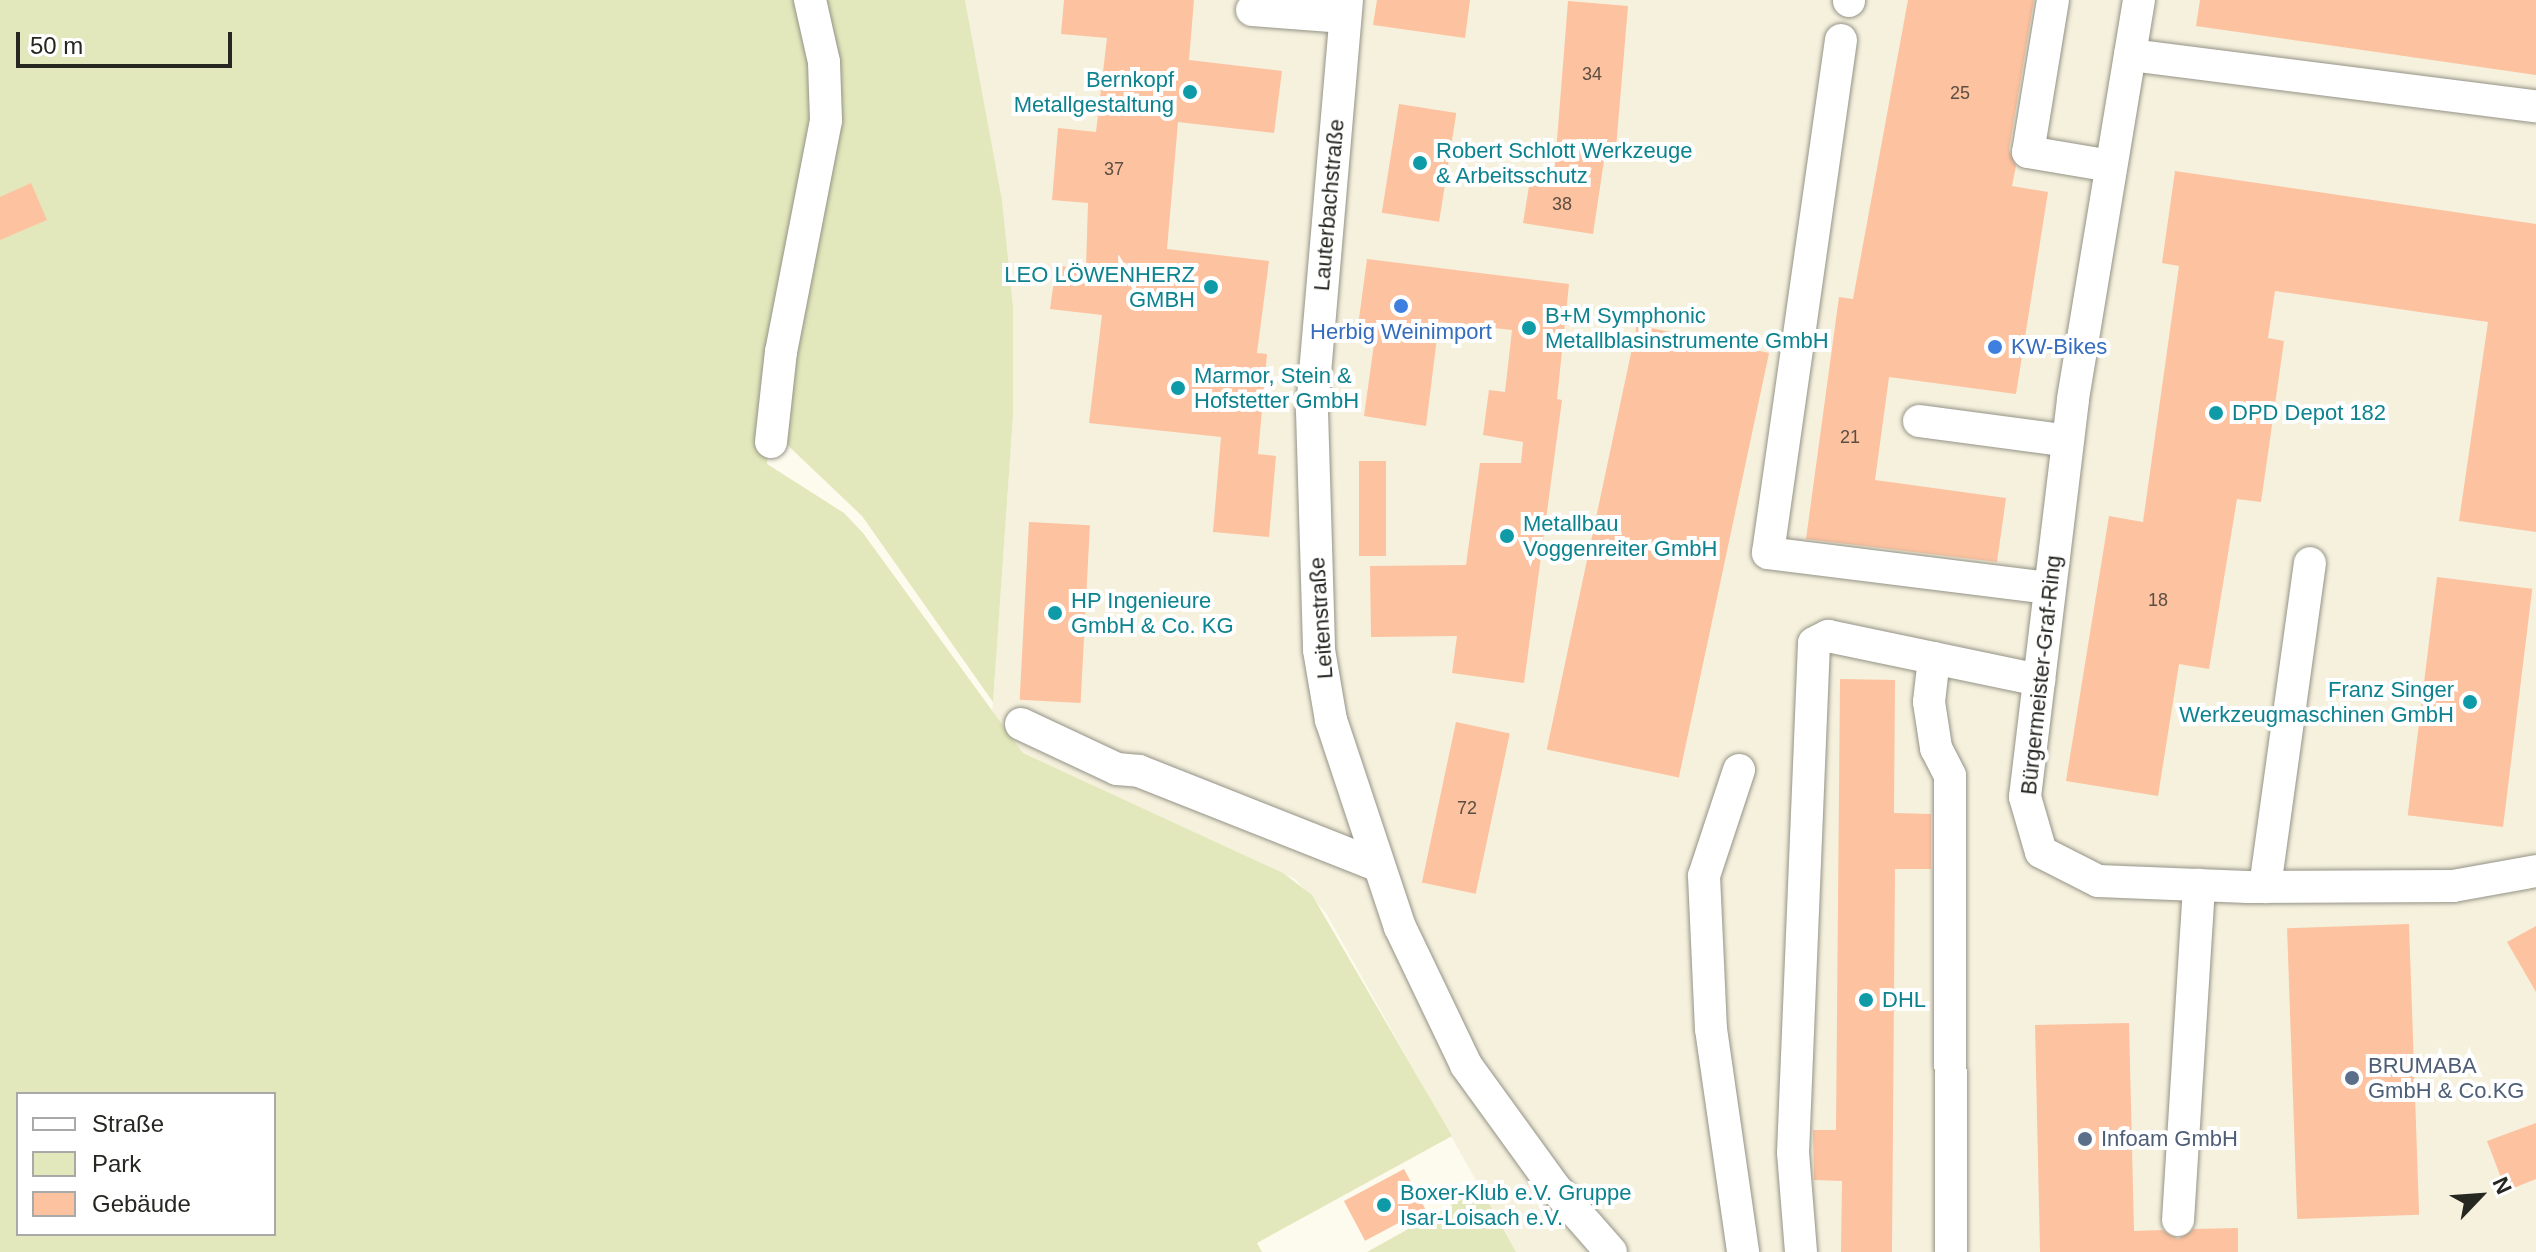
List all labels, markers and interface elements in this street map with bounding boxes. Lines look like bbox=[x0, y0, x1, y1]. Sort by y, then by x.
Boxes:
scale bar bbox=[20, 16, 236, 66]
text: 50 m bbox=[30, 32, 83, 59]
house number: 34 bbox=[1582, 63, 1602, 85]
place label: Bernkopf Metallgestaltung bbox=[1014, 66, 1174, 118]
house number: 25 bbox=[1950, 82, 1970, 104]
marker: Bernkopf Metallgestaltung bbox=[1181, 83, 1199, 101]
street label: Lauterbachstraße bbox=[1308, 118, 1350, 292]
place label: Robert Schlott Werkzeuge & Arbeitsschutz bbox=[1436, 137, 1692, 188]
marker: Robert Schlott Werkzeuge & Arbeitsschutz bbox=[1411, 154, 1429, 172]
house number: 37 bbox=[1104, 158, 1124, 180]
house number: 38 bbox=[1552, 193, 1572, 215]
place label: LEO LÖWENHERZ GMBH bbox=[1004, 261, 1195, 312]
marker: LEO LÖWENHERZ GMBH bbox=[1202, 278, 1220, 296]
marker: Herbig Weinimport bbox=[1392, 297, 1410, 315]
place label: B+M Symphonic Metallblasinstrumente GmbH bbox=[1545, 302, 1829, 354]
place label: Herbig Weinimport bbox=[1310, 319, 1492, 345]
marker: B+M Symphonic Metallblasinstrumente GmbH bbox=[1520, 319, 1538, 337]
place label: KW-Bikes bbox=[2011, 334, 2107, 360]
marker: KW-Bikes bbox=[1986, 338, 2004, 356]
place label: Marmor, Stein & Hofstetter GmbH bbox=[1194, 362, 1359, 414]
marker: Marmor, Stein & Hofstetter GmbH bbox=[1169, 379, 1187, 397]
place label: DPD Depot 182 bbox=[2232, 400, 2386, 426]
marker: DPD Depot 182 bbox=[2207, 404, 2225, 422]
house number: 21 bbox=[1840, 426, 1860, 448]
place label: Metallbau Voggenreiter GmbH bbox=[1523, 510, 1717, 562]
marker: Metallbau Voggenreiter GmbH bbox=[1498, 527, 1516, 545]
street label: Bürgermeister-Graf-Ring bbox=[2015, 554, 2067, 796]
street label: Leitenstraße bbox=[1304, 556, 1338, 680]
place label: HP Ingenieure GmbH & Co. KG bbox=[1071, 587, 1234, 638]
house number: 18 bbox=[2148, 589, 2168, 611]
marker: HP Ingenieure GmbH & Co. KG bbox=[1046, 604, 1064, 622]
place label: Franz Singer Werkzeugmaschinen GmbH bbox=[2179, 676, 2454, 728]
marker: Franz Singer Werkzeugmaschinen GmbH bbox=[2461, 693, 2479, 711]
house number: 72 bbox=[1457, 797, 1477, 819]
place label: DHL bbox=[1882, 987, 1926, 1013]
marker: DHL bbox=[1857, 991, 1875, 1009]
place label: BRUMABA GmbH & Co.KG bbox=[2368, 1052, 2524, 1104]
marker: BRUMABA GmbH & Co.KG bbox=[2343, 1069, 2361, 1087]
legend bbox=[16, 1092, 276, 1236]
text: Straße bbox=[92, 1110, 164, 1137]
place label: Infoam GmbH bbox=[2101, 1126, 2238, 1152]
marker: Infoam GmbH bbox=[2076, 1130, 2094, 1148]
text: Park bbox=[92, 1150, 141, 1177]
north arrow bbox=[2440, 1156, 2520, 1236]
text: N bbox=[2488, 1173, 2517, 1198]
place label: Boxer-Klub e.V. Gruppe Isar-Loisach e.V. bbox=[1400, 1179, 1632, 1230]
text: Gebäude bbox=[92, 1190, 191, 1217]
marker: Boxer-Klub e.V. Gruppe Isar-Loisach e.V. bbox=[1375, 1196, 1393, 1214]

